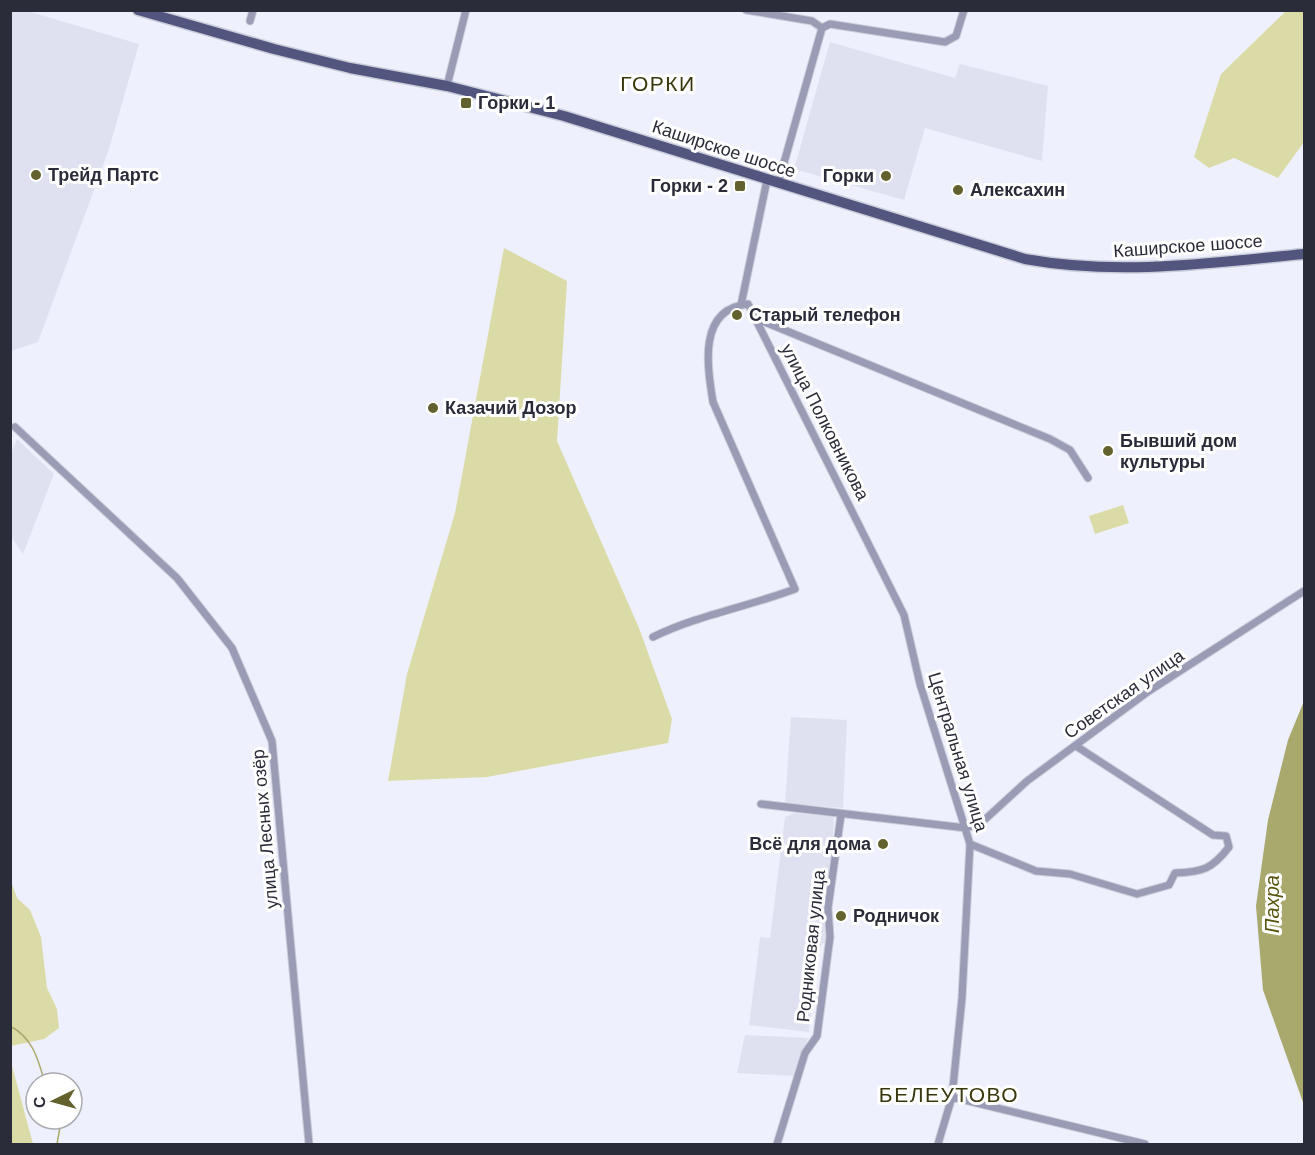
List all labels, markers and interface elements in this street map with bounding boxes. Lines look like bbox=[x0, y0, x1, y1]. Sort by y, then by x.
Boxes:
district label: ГОРКИ bbox=[620, 72, 696, 95]
place label: Горки - 1 bbox=[478, 93, 555, 113]
marker: Горки - 1 bbox=[459, 96, 473, 110]
street label: Каширское шоссе bbox=[650, 116, 798, 182]
place label: Трейд Партс bbox=[48, 165, 159, 185]
place label: Горки bbox=[823, 166, 874, 186]
marker: Трейд Партс bbox=[29, 168, 43, 182]
marker: Горки bbox=[879, 169, 893, 183]
place label: Горки - 2 bbox=[651, 176, 728, 196]
marker: Горки - 2 bbox=[733, 179, 747, 193]
place label: Алексахин bbox=[970, 180, 1065, 200]
marker: Алексахин bbox=[951, 183, 965, 197]
street label: Каширское шоссе bbox=[1113, 231, 1263, 261]
place label: Старый телефон bbox=[749, 305, 901, 325]
marker: Старый телефон bbox=[730, 308, 744, 322]
street label: улица Полковникова bbox=[777, 341, 874, 504]
place label: Казачий Дозор bbox=[445, 398, 577, 418]
marker: Казачий Дозор bbox=[426, 401, 440, 415]
place label: Бывший дом культуры bbox=[1120, 431, 1237, 472]
marker: Бывший дом культуры bbox=[1101, 444, 1115, 458]
street label: Советская улица bbox=[1060, 645, 1188, 743]
street label: Центральная улица bbox=[924, 670, 992, 835]
street label: улица Лесных озёр bbox=[248, 748, 282, 910]
place label: Всё для дома bbox=[749, 834, 872, 854]
marker: Всё для дома bbox=[876, 837, 890, 851]
street label: Родниковая улица bbox=[793, 868, 829, 1023]
water label: Пахра bbox=[1261, 875, 1283, 933]
place label: Родничок bbox=[853, 906, 940, 926]
marker: Родничок bbox=[834, 909, 848, 923]
north arrow bbox=[24, 1071, 84, 1131]
district label: БЕЛЕУТОВО bbox=[879, 1083, 1019, 1106]
text: С bbox=[31, 1095, 49, 1109]

